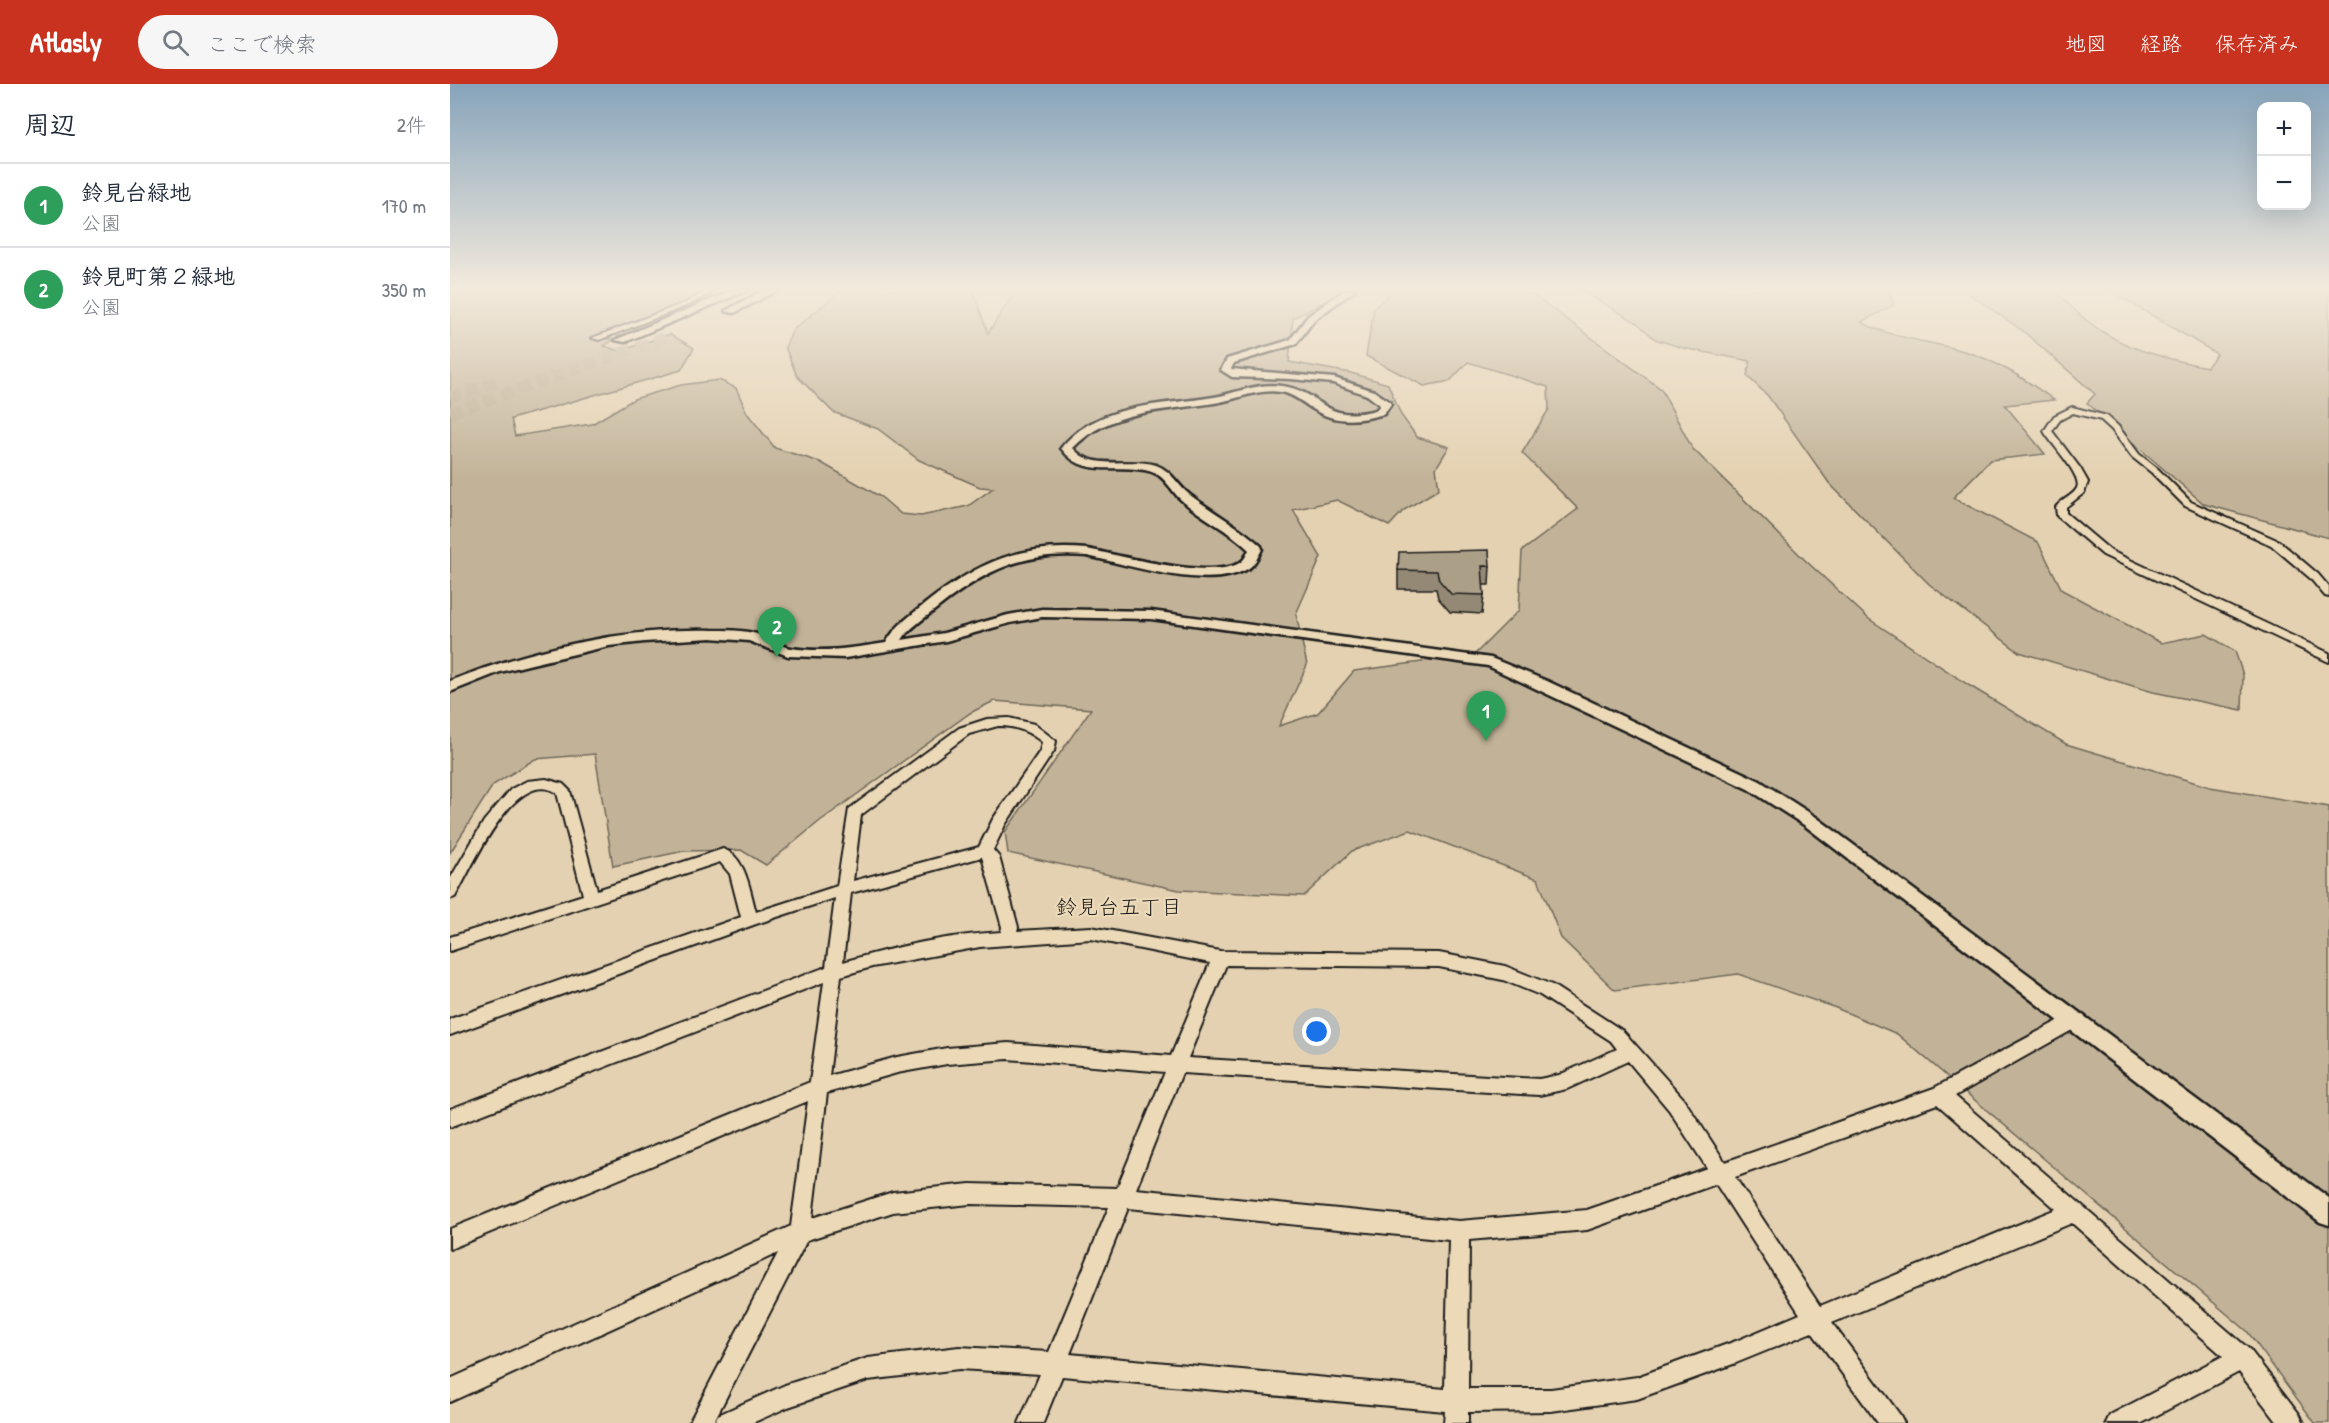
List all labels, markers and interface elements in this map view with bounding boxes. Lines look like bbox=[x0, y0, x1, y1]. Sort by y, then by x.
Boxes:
search box bbox=[138, 15, 558, 69]
text: Atlasly bbox=[30, 23, 102, 61]
icon: search bbox=[159, 26, 192, 59]
text: ここで検索 bbox=[207, 29, 317, 59]
text: 地図 bbox=[2065, 29, 2107, 58]
text: 経路 bbox=[2140, 29, 2182, 58]
text: 保存済み bbox=[2215, 29, 2299, 58]
map controls bbox=[2257, 102, 2311, 210]
button: + bbox=[2257, 102, 2311, 156]
text: 周辺 bbox=[24, 107, 76, 142]
text: 2件 bbox=[397, 111, 426, 138]
button: − bbox=[2257, 156, 2311, 210]
text: 鈴見台緑地 bbox=[81, 177, 191, 207]
text: 1 bbox=[40, 192, 47, 219]
text: 170 m bbox=[382, 192, 426, 219]
text: 公園 bbox=[81, 209, 121, 236]
text: 鈴見町第２緑地 bbox=[81, 261, 235, 291]
text: 2 bbox=[39, 276, 48, 303]
text: 350 m bbox=[381, 276, 426, 303]
text: 公園 bbox=[81, 293, 121, 320]
pin: 2 bbox=[758, 608, 796, 657]
pin: 1 bbox=[1466, 692, 1506, 741]
district label: 鈴見台五丁目 bbox=[1056, 892, 1182, 921]
your location bbox=[1302, 1017, 1331, 1046]

